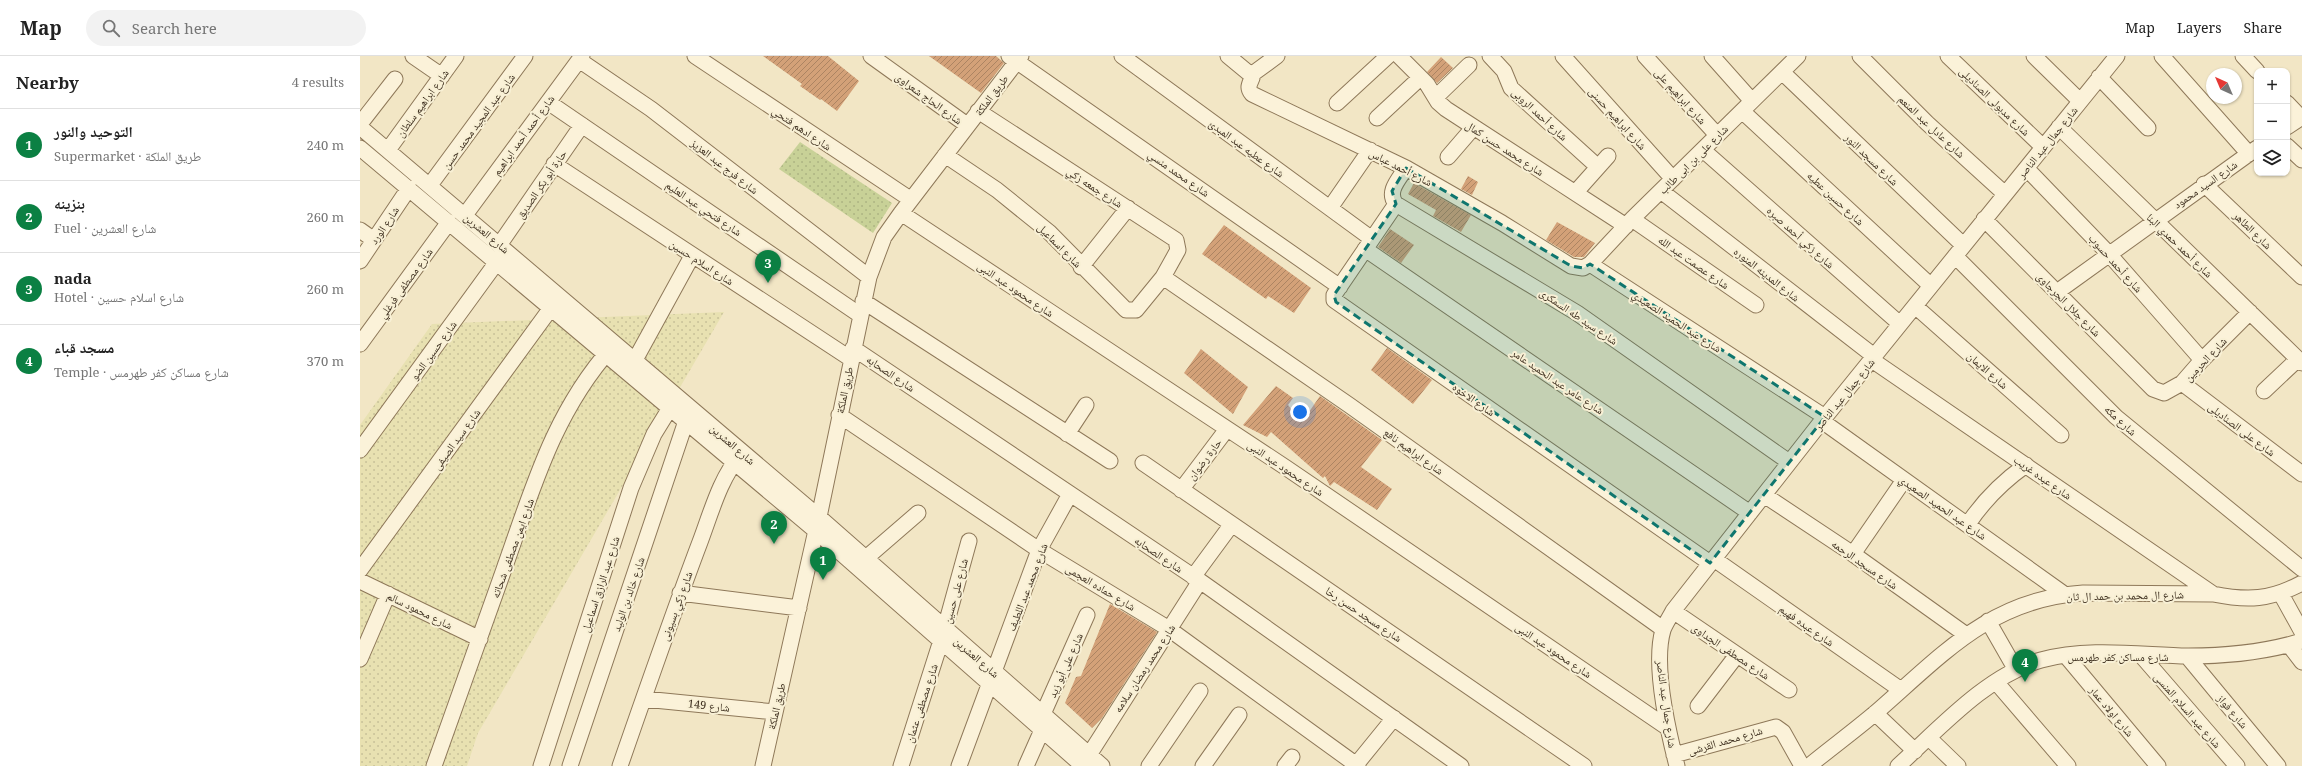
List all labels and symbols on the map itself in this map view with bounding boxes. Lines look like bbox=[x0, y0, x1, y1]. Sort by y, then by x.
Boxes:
street label: شارع مدبولى الصناديلى bbox=[1956, 63, 2034, 139]
street label: شارع ابراهيم على bbox=[1651, 65, 1710, 128]
street label: شارع ابراهيم سلطان bbox=[392, 66, 453, 141]
north arrow bbox=[2206, 68, 2242, 104]
street label: شارع الحاج شعراوى bbox=[892, 69, 966, 127]
street label: شارع عبد المجيد محمد حسن bbox=[438, 70, 518, 172]
street label: طريق الملكة bbox=[971, 71, 1011, 119]
street label: شارع ابراهيم حسنى bbox=[1585, 83, 1650, 153]
street label: شارع أحمد الروبى bbox=[1509, 84, 1571, 144]
street label: شارع عادل عبد المنعم bbox=[1895, 91, 1969, 162]
street label: شارع أحمد أحمد ابراهيم bbox=[489, 92, 558, 179]
street label: شارع ادهم فتحي bbox=[768, 103, 835, 155]
street label: شارع جمال عبد الناصر bbox=[2013, 103, 2081, 182]
street label: شارع عطيه عبد المبدئ bbox=[1206, 115, 1288, 180]
street label: شارع محمد حسن كمال bbox=[1463, 117, 1547, 179]
street label: شارع على بن ابى طالب bbox=[1655, 121, 1731, 197]
street label: شارع مسجد النور bbox=[1841, 129, 1902, 188]
street label: شارع فرج عبد العزيز bbox=[687, 134, 762, 197]
street label: شارع أحمد عباس bbox=[1367, 145, 1435, 189]
street label: شارع محمد منسي bbox=[1144, 146, 1213, 201]
street label: حارة أبو بكر الصديق bbox=[512, 147, 570, 221]
street label: شارع السيد محمود bbox=[2170, 156, 2240, 212]
street label: شارع جمعه زكي bbox=[1063, 163, 1126, 212]
street label: شارع حسين عطيه bbox=[1804, 168, 1868, 228]
street label: شارع فتحي عبد العليم bbox=[662, 177, 745, 241]
street label: شارع الورد bbox=[366, 203, 402, 247]
street label: شارع زكي أحمد صبره bbox=[1763, 203, 1838, 273]
street label: شارع الطاهر bbox=[2230, 207, 2276, 252]
street label: شارع العشرين bbox=[461, 210, 513, 256]
street label: شارع أحمد حمدي البنا bbox=[2142, 210, 2216, 282]
street label: شارع اسماعيل bbox=[1035, 220, 1085, 270]
street label: شارع أحمد حسوب bbox=[2086, 231, 2146, 295]
street label: شارع عصمت عبد الله bbox=[1655, 232, 1733, 292]
street label: شارع اسلام حسين bbox=[667, 236, 737, 288]
street label: شارع المدينه المنوره bbox=[1731, 243, 1803, 305]
street label: شارع مصطفى فرغلي bbox=[374, 245, 437, 322]
pin: 3 bbox=[755, 250, 781, 283]
street label: شارع محمود عبد النبى bbox=[975, 258, 1057, 320]
street label: شارع جلال الجرجاوى bbox=[2034, 269, 2104, 339]
street label: شارع سيد طه السمكرى bbox=[1537, 284, 1621, 348]
street label: شارع عبد الحميد الصعيدي bbox=[1629, 287, 1724, 357]
street label: شارع حسين الضو bbox=[406, 317, 460, 383]
street label: شارع الحرمين bbox=[2180, 333, 2230, 385]
street label: شارع عامر عبد الحميد عامر bbox=[1508, 344, 1607, 417]
street label: شارع الايمان bbox=[1964, 348, 2012, 392]
street label: شارع الصحابه bbox=[864, 351, 918, 395]
street label: شارع جمال عبد الناصر bbox=[1810, 355, 1878, 434]
street label: طريق الملكة bbox=[832, 365, 856, 415]
street label: شارع الاخوه bbox=[1450, 379, 1498, 419]
street label: شارع على الصناديلى bbox=[2205, 399, 2279, 459]
street label: شارع مكه bbox=[2102, 401, 2140, 439]
your location bbox=[1290, 402, 1310, 422]
street label: شارع سيد الصيفى bbox=[429, 405, 483, 473]
street label: شارع العشرين bbox=[707, 420, 759, 468]
street label: شارع ابراهيم نافع bbox=[1381, 424, 1447, 479]
street label: حارة رضوان bbox=[1183, 435, 1225, 483]
street label: شارع محمود عبد النبى bbox=[1245, 437, 1327, 499]
street label: شارع عبده غريب bbox=[2011, 451, 2075, 503]
street label: شارع عبد الحميد الصعيدي bbox=[1895, 471, 1990, 544]
street label: شارع ايمن مصطفى شحاته bbox=[487, 496, 537, 600]
pin: 2 bbox=[761, 511, 787, 544]
street label: شارع الصحابه bbox=[1132, 532, 1186, 576]
street label: شارع عبد الرازق اسماعيل bbox=[577, 534, 623, 634]
street label: شارع مسجد الرحمه bbox=[1829, 536, 1901, 592]
street label: شارع محمد عبد اللطيف bbox=[1003, 541, 1051, 633]
pin: 1 bbox=[810, 547, 836, 580]
street label: شارع خالد بن الوليد bbox=[608, 555, 648, 633]
street label: شارع على حسين bbox=[939, 557, 971, 625]
street label: شارع حماده العجمى bbox=[1063, 560, 1139, 614]
street label: شارع زكي بسيونى bbox=[656, 569, 697, 643]
street label: شارع مسجد حسن رخا bbox=[1323, 583, 1405, 645]
street label: شارع ال محمد بن حمد ال ثان bbox=[2066, 586, 2184, 604]
street label: شارع محمود سالم bbox=[384, 588, 455, 633]
street label: شارع عبده فهيم bbox=[1776, 601, 1837, 650]
street label: شارع محمود عبد النبى bbox=[1513, 619, 1595, 681]
street label: شارع مصطفى الجداوى bbox=[1689, 619, 1773, 683]
street label: شارع محمد رمضان سلامه bbox=[1110, 621, 1178, 715]
street label: شارع على أبو زيد bbox=[1044, 630, 1086, 700]
street label: شارع العشرين bbox=[951, 633, 1003, 681]
pin: 4 bbox=[2012, 649, 2038, 682]
street label: شارع مساكن كفر طهرمس bbox=[2068, 649, 2168, 664]
street label: شارع جمال عبد الناصر bbox=[1653, 658, 1681, 749]
street label: شارع مصطفى عثمان bbox=[901, 662, 941, 744]
street label: شارع عبد السلام المنسى bbox=[2151, 669, 2225, 751]
street label: طريق الملكة bbox=[763, 681, 789, 731]
street label: شارع اولاد عمار bbox=[2086, 682, 2138, 739]
street label: شارع فواز bbox=[2214, 690, 2252, 731]
street label: شارع 149 bbox=[687, 695, 731, 715]
street label: شارع محمد القرشى bbox=[1686, 722, 1764, 758]

